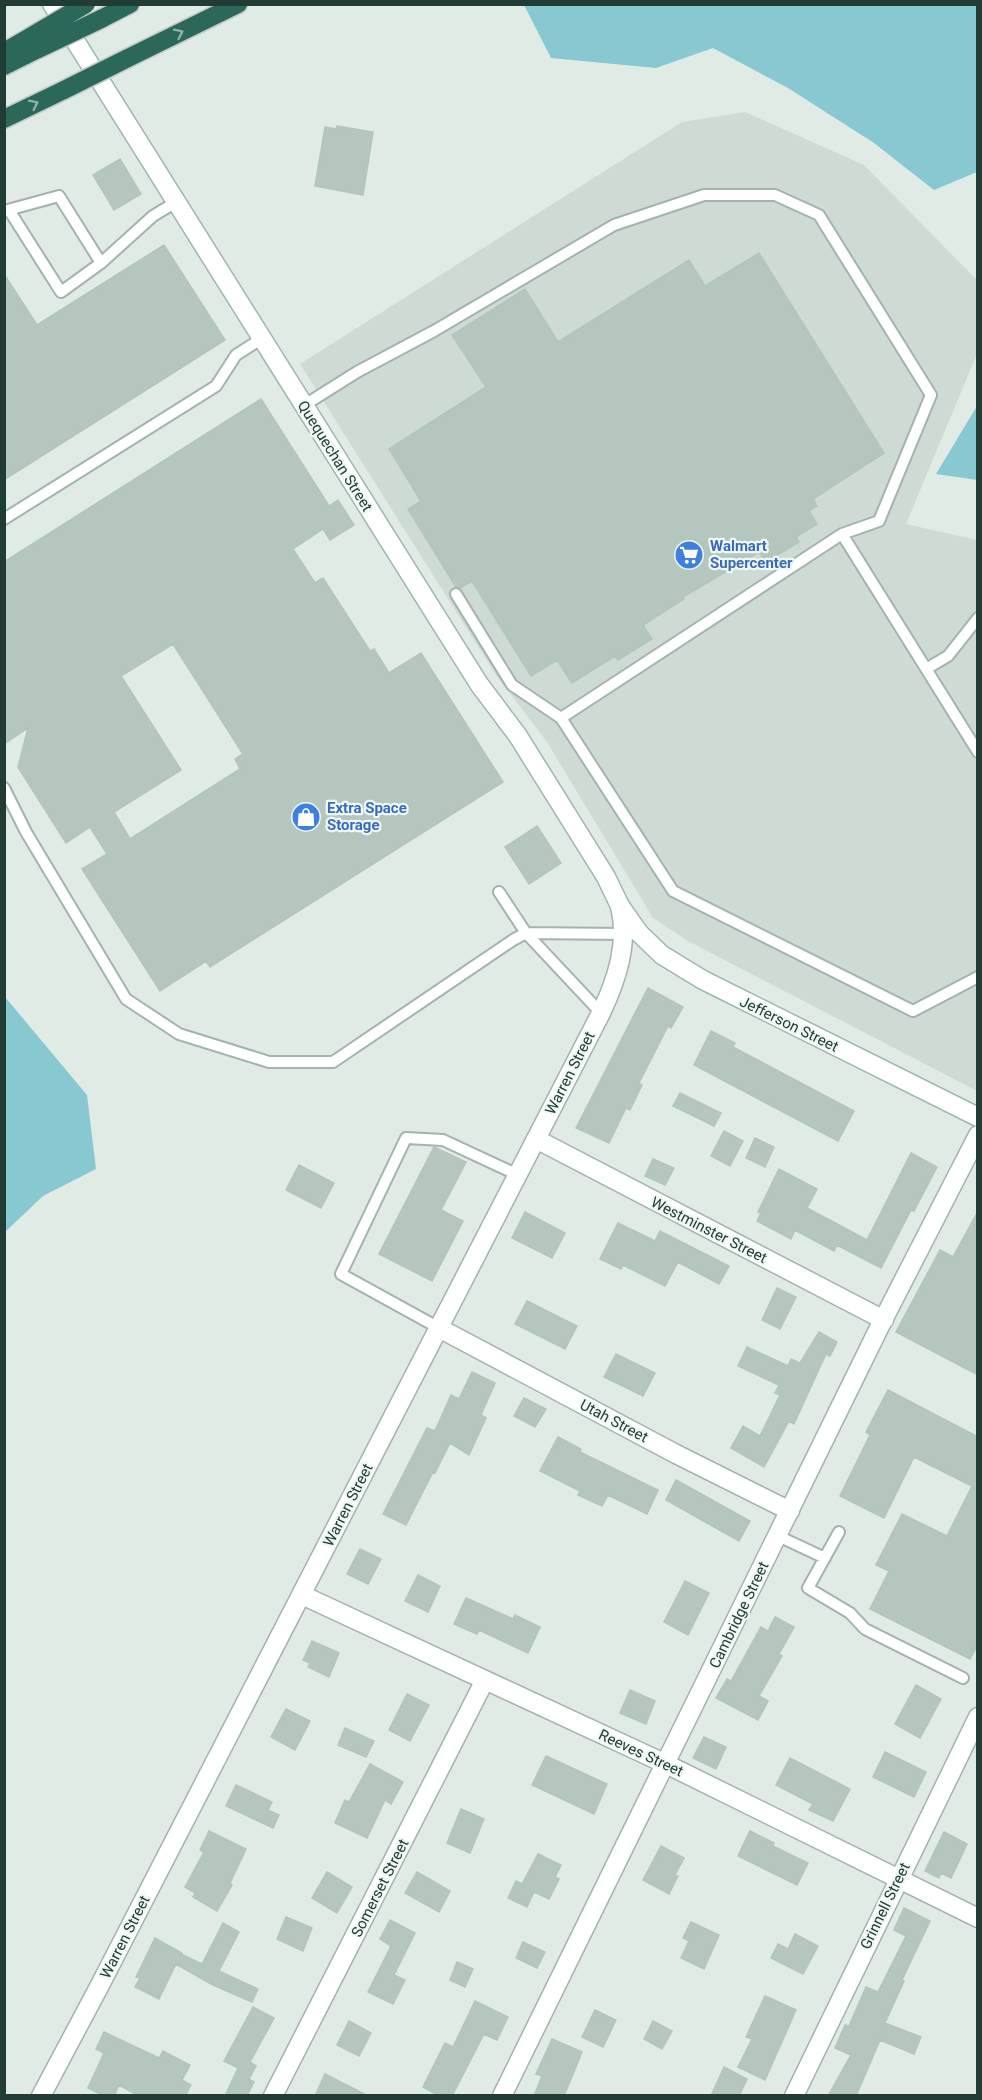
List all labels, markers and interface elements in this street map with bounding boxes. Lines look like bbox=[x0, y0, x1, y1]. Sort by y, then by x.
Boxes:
one-way arrow bbox=[172, 29, 183, 41]
one-way arrow bbox=[28, 100, 39, 112]
street label: Quequechan Street bbox=[294, 397, 376, 515]
place label: Walmart Supercenter bbox=[710, 537, 793, 572]
supermarket icon: Walmart Supercenter bbox=[673, 539, 705, 571]
place label: Extra Space Storage bbox=[327, 799, 407, 834]
shop icon: Extra Space Storage bbox=[290, 801, 322, 833]
street label: Jefferson Street bbox=[737, 992, 841, 1056]
street label: Warren Street bbox=[541, 1028, 599, 1118]
street label: Westminster Street bbox=[648, 1193, 770, 1267]
street label: Utah Street bbox=[577, 1396, 651, 1446]
street label: Warren Street bbox=[319, 1460, 377, 1550]
street label: Cambridge Street bbox=[705, 1559, 773, 1671]
street label: Reeves Street bbox=[596, 1726, 686, 1780]
street label: Somerset Street bbox=[348, 1836, 412, 1940]
street label: Grinnell Street bbox=[856, 1860, 914, 1952]
street label: Warren Street bbox=[96, 1892, 154, 1982]

